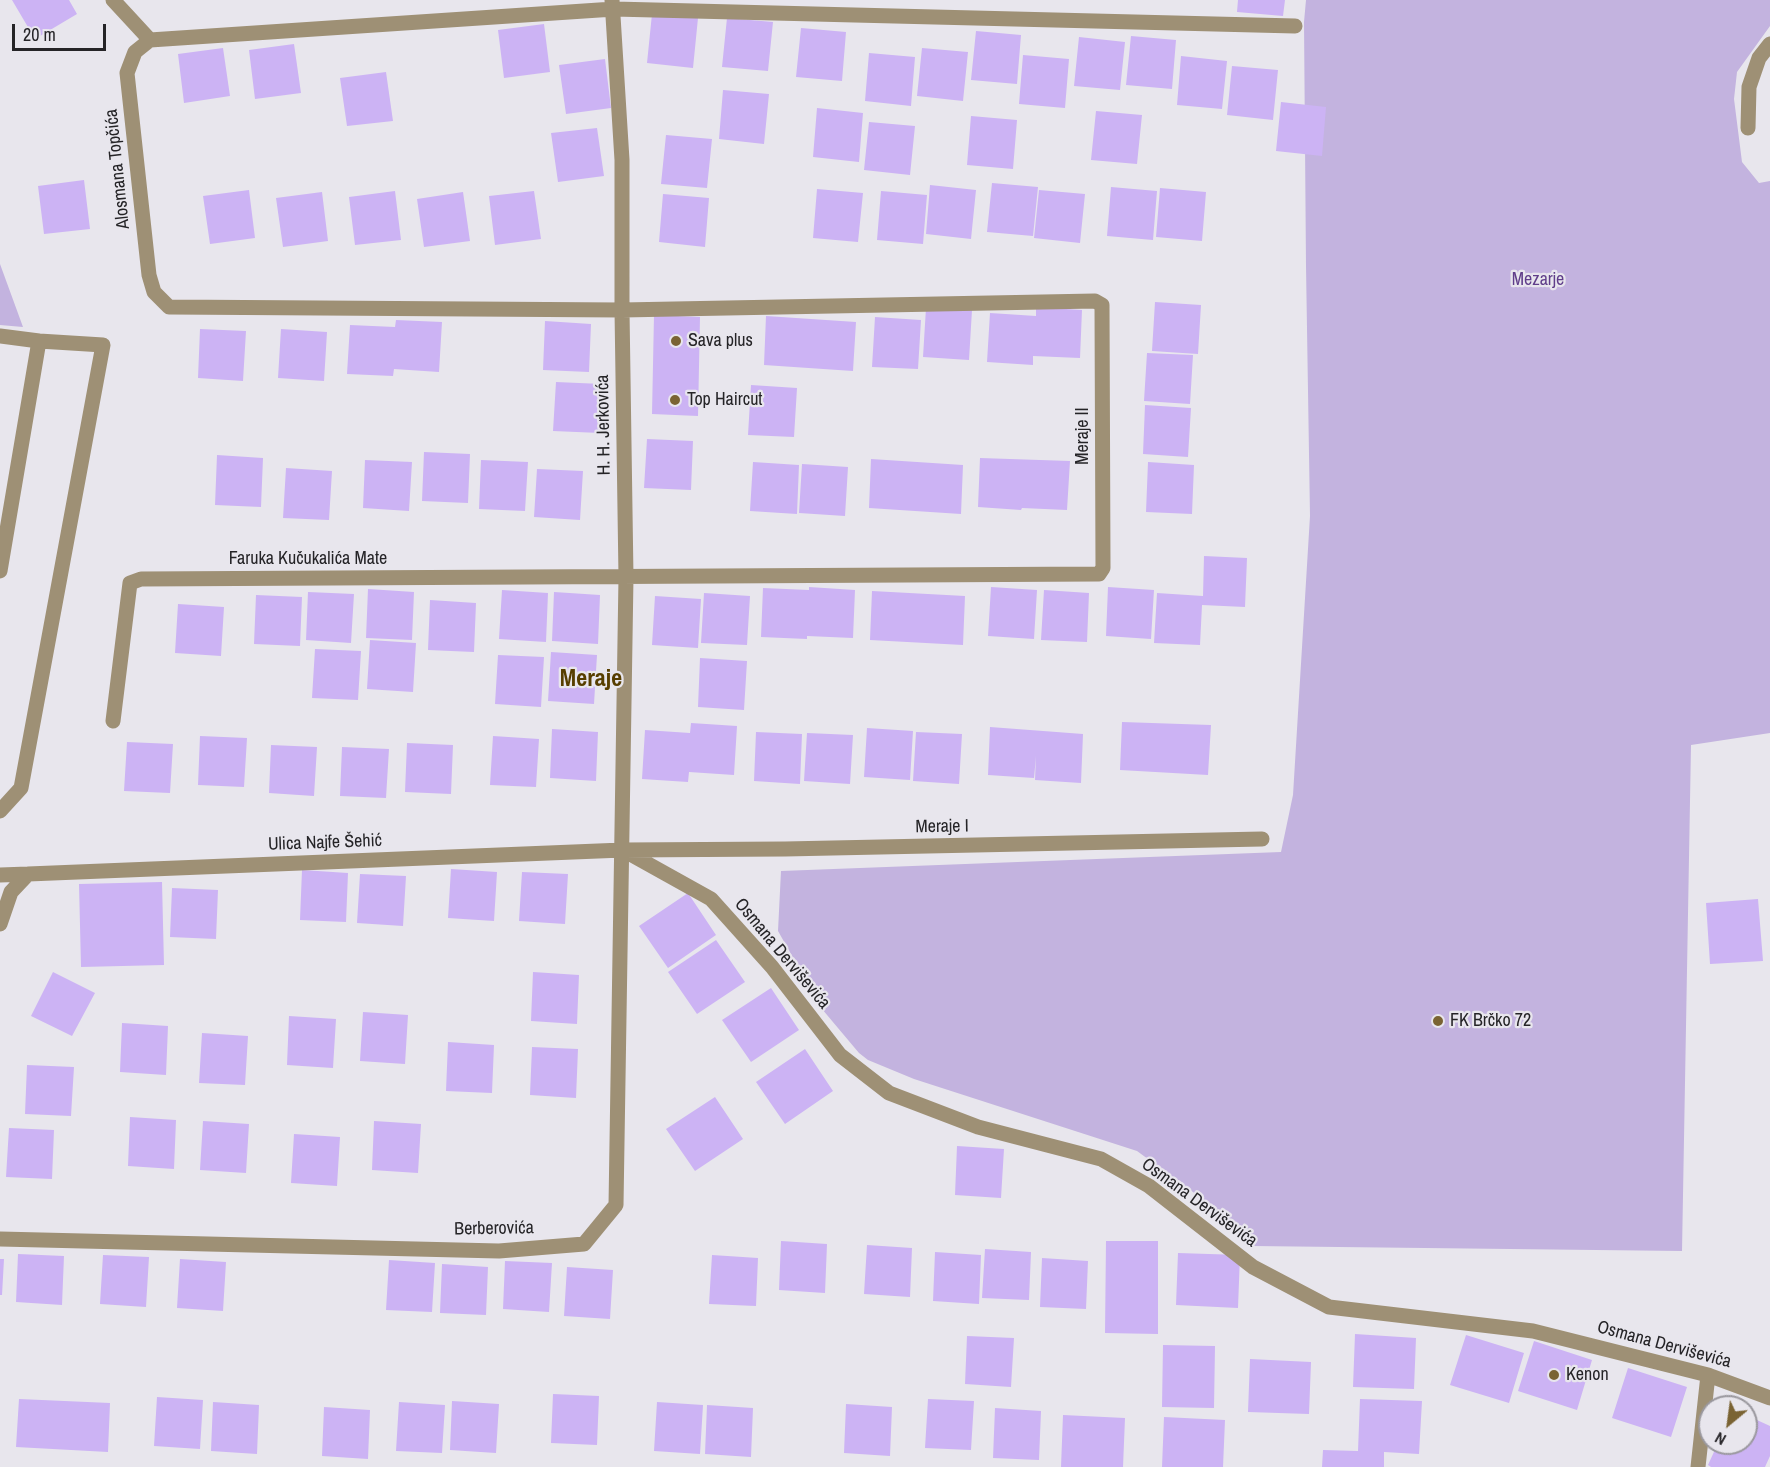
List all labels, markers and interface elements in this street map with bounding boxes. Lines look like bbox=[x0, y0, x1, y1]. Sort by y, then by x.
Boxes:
scale bar bbox=[15, 12, 110, 50]
text: 20 m bbox=[23, 22, 56, 47]
street label: Alosmana Topčića bbox=[101, 108, 135, 230]
park label: Mezarje bbox=[1512, 269, 1564, 291]
place label: Sava plus bbox=[688, 330, 753, 352]
marker: Sava plus bbox=[669, 334, 683, 348]
street label: H. H. Jerkovića bbox=[592, 374, 616, 476]
place label: Top Haircut bbox=[687, 389, 762, 411]
marker: Top Haircut bbox=[668, 393, 682, 407]
street label: Meraje II bbox=[1072, 407, 1094, 465]
street label: Faruka Kučukalića Mate bbox=[229, 548, 387, 570]
district label: Meraje bbox=[560, 666, 622, 694]
street label: Meraje I bbox=[915, 816, 969, 838]
street label: Ulica Najfe Šehić bbox=[268, 830, 382, 856]
street label: Osmana Derviševića bbox=[729, 894, 835, 1014]
place label: FK Brčko 72 bbox=[1450, 1010, 1531, 1032]
marker: FK Brčko 72 bbox=[1431, 1014, 1445, 1028]
street label: Osmana Derviševića bbox=[1137, 1154, 1261, 1252]
street label: Berberovića bbox=[454, 1218, 534, 1240]
street label: Osmana Derviševića bbox=[1595, 1317, 1733, 1373]
place label: Kenon bbox=[1566, 1364, 1609, 1386]
marker: Kenon bbox=[1547, 1368, 1561, 1382]
north arrow bbox=[1698, 1395, 1758, 1455]
text: N bbox=[1711, 1427, 1730, 1451]

